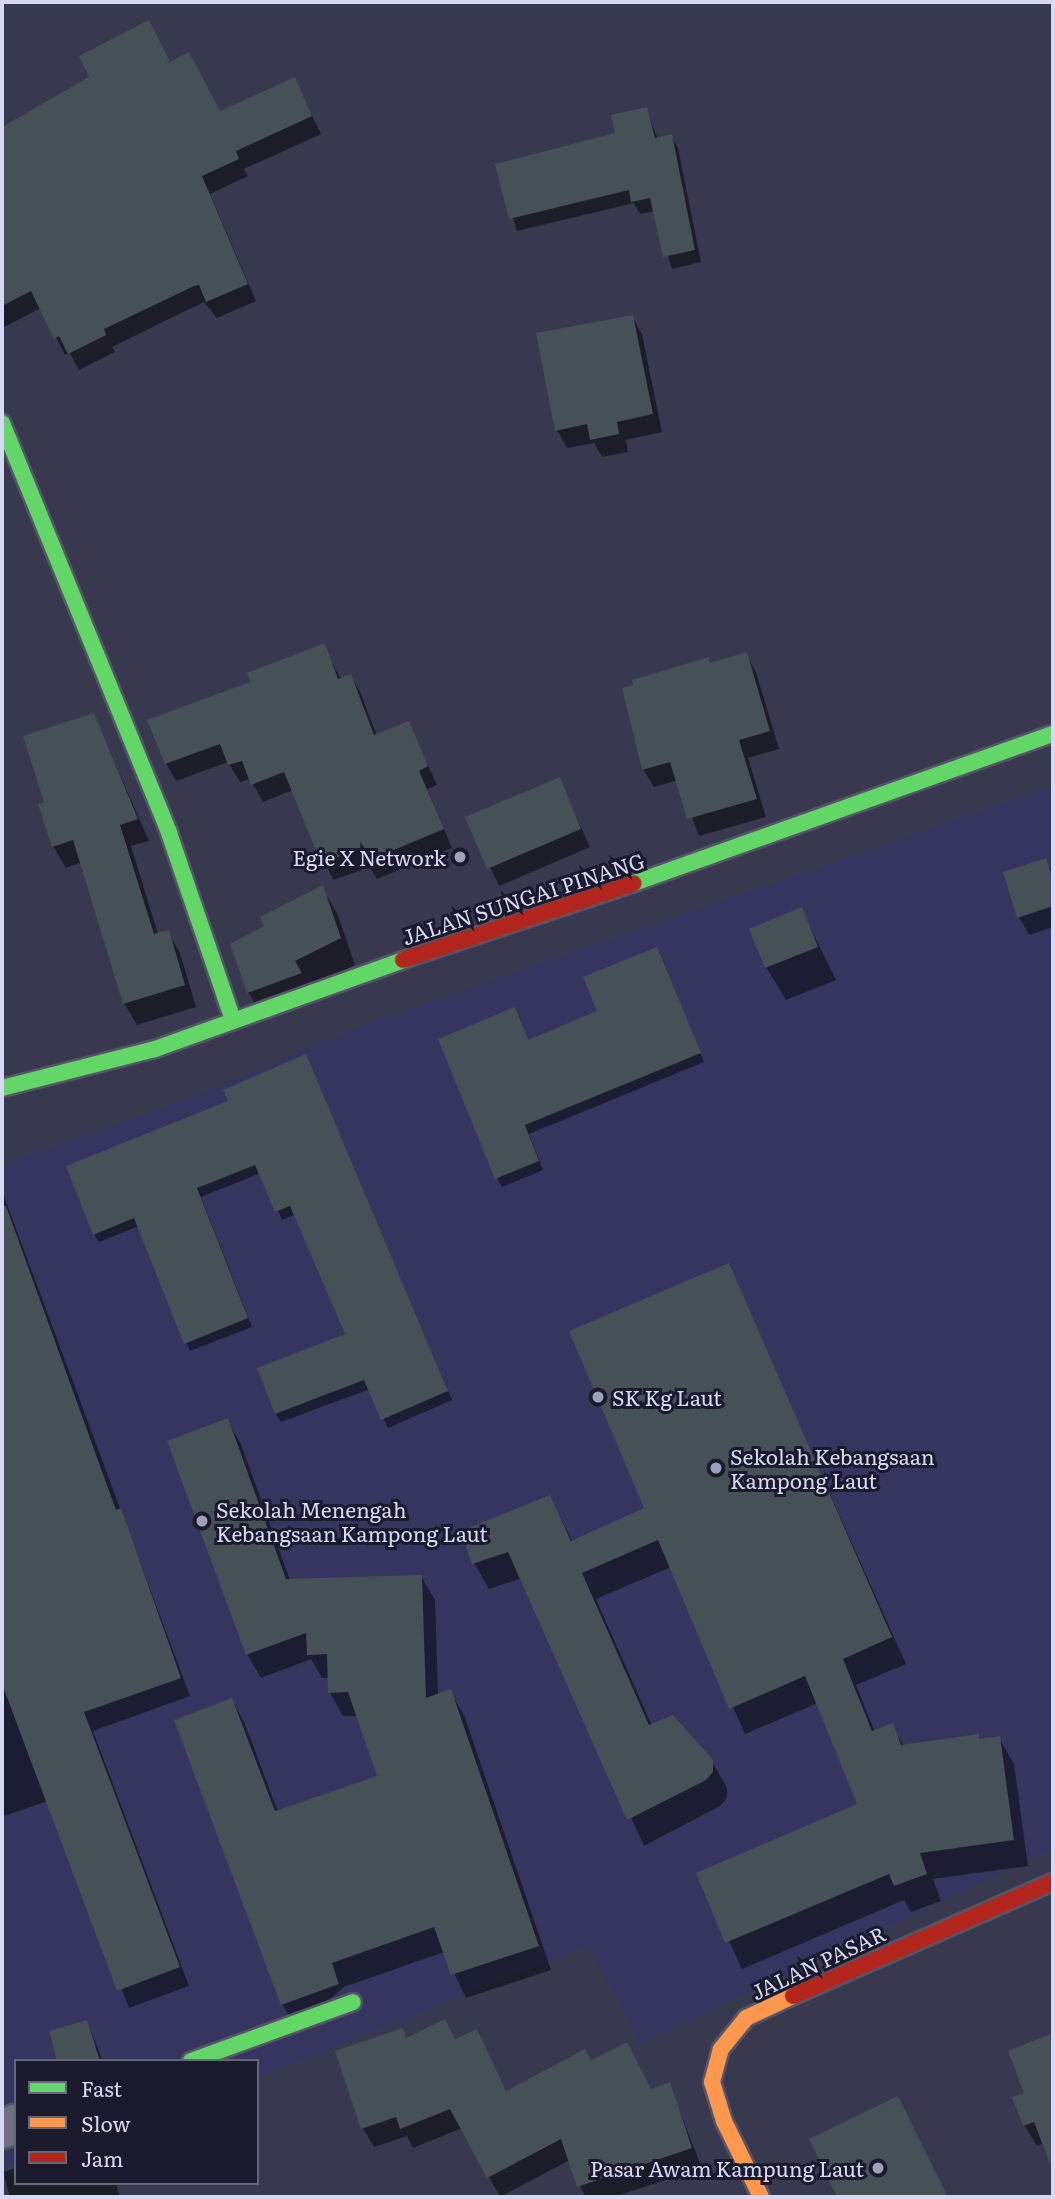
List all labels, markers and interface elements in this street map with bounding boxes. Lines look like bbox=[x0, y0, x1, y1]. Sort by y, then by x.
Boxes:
place label: Egie X Network bbox=[293, 844, 446, 870]
street label: JALAN SUNGAI PINANG bbox=[399, 847, 647, 949]
marker: Egie X Network bbox=[452, 849, 468, 865]
place label: SK Kg Laut bbox=[612, 1384, 722, 1410]
marker: SK Kg Laut bbox=[590, 1389, 606, 1405]
place label: Sekolah Kebangsaan Kampong Laut bbox=[730, 1443, 935, 1493]
marker: Sekolah Kebangsaan Kampong Laut bbox=[708, 1460, 724, 1476]
place label: Sekolah Menengah Kebangsaan Kampong Laut bbox=[216, 1496, 488, 1546]
marker: Sekolah Menengah Kebangsaan Kampong Laut bbox=[194, 1513, 210, 1529]
street label: JALAN PASAR bbox=[747, 1920, 889, 2004]
legend bbox=[14, 2059, 259, 2185]
text: Fast bbox=[81, 2072, 122, 2103]
text: Slow bbox=[81, 2107, 131, 2138]
text: Jam bbox=[81, 2142, 123, 2173]
place label: Pasar Awam Kampung Laut bbox=[590, 2155, 864, 2181]
marker: Pasar Awam Kampung Laut bbox=[870, 2160, 886, 2176]

